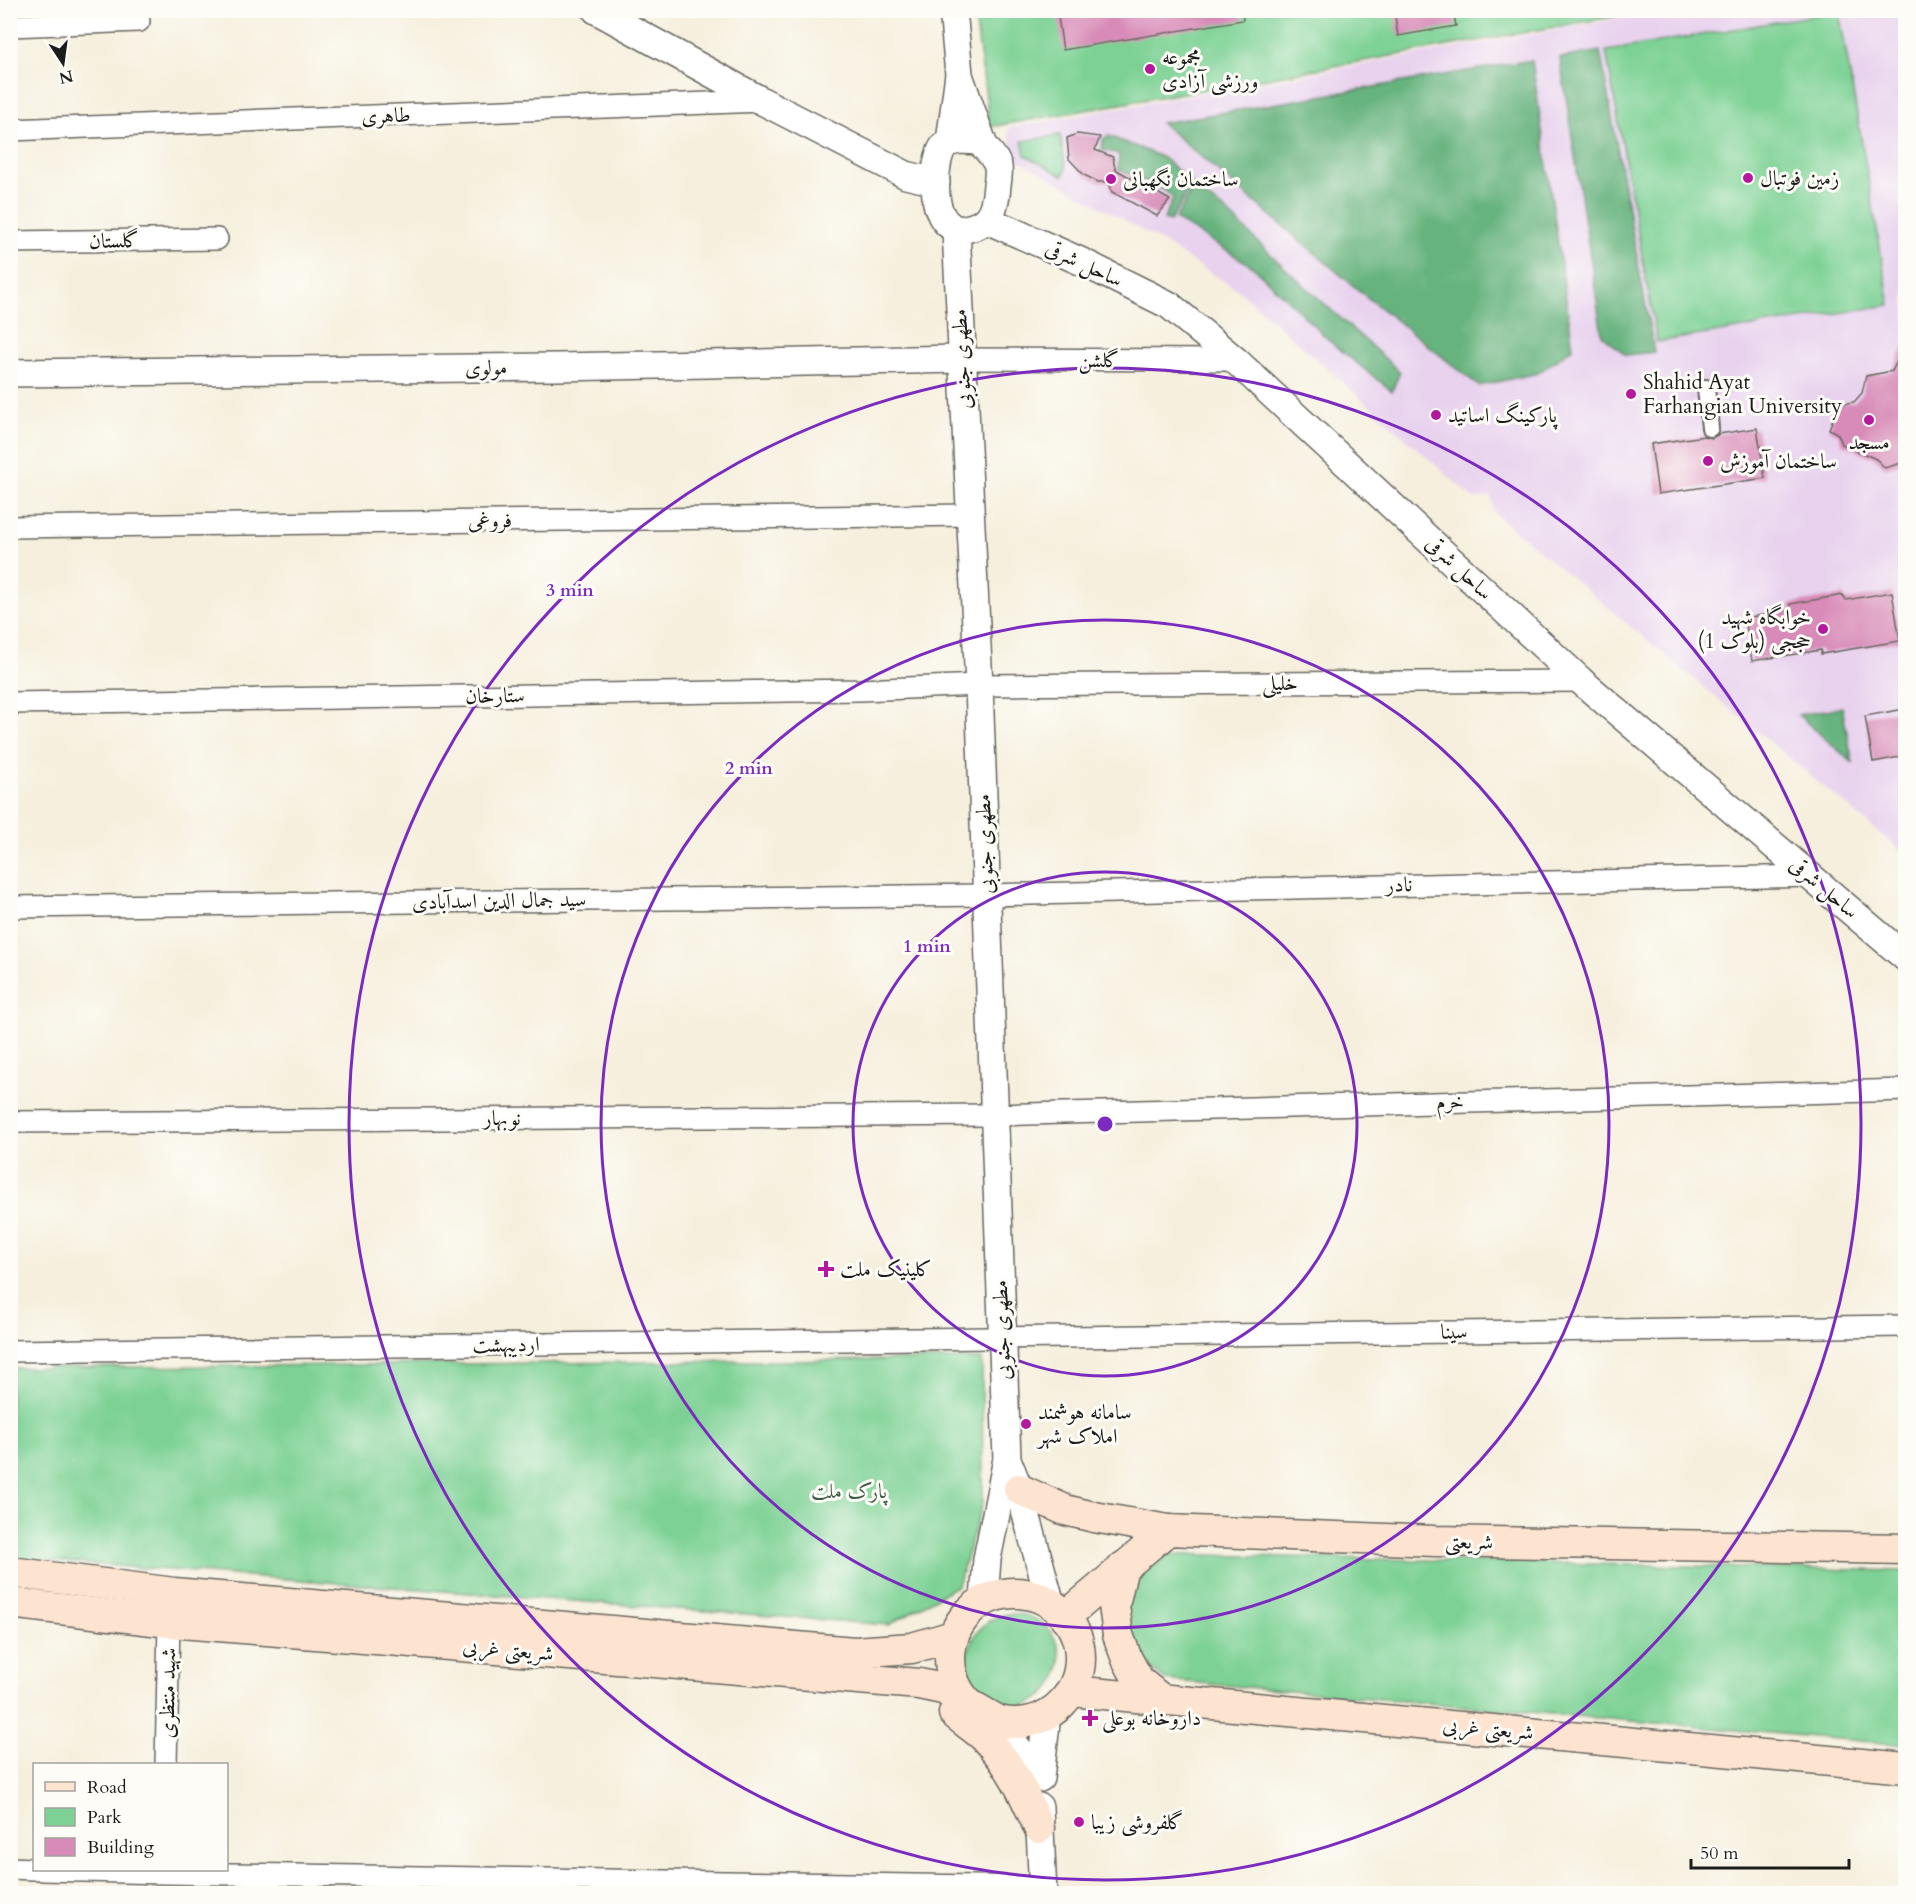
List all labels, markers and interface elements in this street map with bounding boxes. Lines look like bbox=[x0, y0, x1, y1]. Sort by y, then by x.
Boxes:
north arrow bbox=[33, 33, 93, 93]
place label: مجموعه ورزشی آزادی bbox=[1162, 43, 1258, 96]
marker: مجموعه ورزشی آزادی bbox=[1143, 62, 1157, 76]
text: N bbox=[57, 64, 75, 89]
street label: طاهری bbox=[361, 101, 411, 131]
place label: زمین فوتبال bbox=[1760, 164, 1839, 193]
place label: ساختمان نگهبانی bbox=[1123, 165, 1239, 194]
marker: زمین فوتبال bbox=[1741, 171, 1755, 185]
marker: ساختمان نگهبانی bbox=[1104, 172, 1118, 186]
street label: گلستان bbox=[89, 226, 139, 256]
street label: ساحل شرقی bbox=[1041, 233, 1127, 295]
street label: مطهری جنوبی bbox=[945, 308, 979, 410]
street label: گلشن bbox=[1078, 346, 1120, 375]
street label: مولوی bbox=[465, 353, 507, 383]
place label: Shahid Ayat Farhangian University bbox=[1643, 368, 1842, 421]
marker: Shahid Ayat Farhangian University bbox=[1624, 387, 1638, 401]
place label: پارکینگ اساتید bbox=[1448, 401, 1558, 430]
marker: پارکینگ اساتید bbox=[1429, 408, 1443, 422]
marker: مسجد bbox=[1862, 413, 1876, 427]
place label: مسجد bbox=[1848, 428, 1890, 457]
place label: ساختمان آموزش bbox=[1720, 447, 1837, 476]
marker: ساختمان آموزش bbox=[1701, 454, 1715, 468]
street label: فروغی bbox=[468, 506, 512, 536]
street label: ساحل شرقی bbox=[1419, 529, 1499, 607]
text: 3 min bbox=[546, 578, 594, 603]
place label: خوابگاه شهید حججی (بلوک 1) bbox=[1697, 603, 1811, 656]
marker: خوابگاه شهید حججی (بلوک 1) bbox=[1816, 622, 1830, 636]
street label: خلیلی bbox=[1262, 669, 1298, 699]
street label: ستارخان bbox=[465, 681, 525, 711]
text: 2 min bbox=[725, 756, 773, 781]
street label: مطهری جنوبی bbox=[969, 793, 1001, 895]
street label: ساحل شرقی bbox=[1783, 850, 1865, 926]
street label: نادر bbox=[1383, 870, 1413, 900]
street label: سید جمال الدین اسدآبادی bbox=[412, 885, 586, 917]
text: 1 min bbox=[903, 934, 951, 959]
street label: خرم bbox=[1436, 1087, 1465, 1120]
street label: نوبهار bbox=[481, 1104, 521, 1133]
centre of rings bbox=[1095, 1114, 1115, 1134]
place label: کلینیک ملت bbox=[840, 1255, 932, 1284]
marker: کلینیک ملت bbox=[817, 1260, 835, 1278]
street label: مطهری جنوبی bbox=[986, 1279, 1018, 1381]
street label: سینا bbox=[1440, 1317, 1468, 1347]
street label: اردیبهشت bbox=[472, 1330, 540, 1360]
place label: سامانه هوشمند املاک شهر bbox=[1036, 1398, 1132, 1451]
marker: سامانه هوشمند املاک شهر bbox=[1019, 1417, 1033, 1431]
park label: پارک ملت bbox=[811, 1477, 888, 1506]
street label: شریعتی bbox=[1445, 1527, 1493, 1557]
street label: شریعتی غربی bbox=[461, 1632, 555, 1668]
street label: شهید منتظری bbox=[153, 1647, 183, 1739]
place label: داروخانه بوعلی bbox=[1102, 1704, 1201, 1734]
marker: داروخانه بوعلی bbox=[1083, 1711, 1097, 1725]
street label: شریعتی غربی bbox=[1441, 1711, 1535, 1747]
legend bbox=[33, 1763, 228, 1871]
text: Road bbox=[87, 1775, 127, 1800]
text: Park bbox=[87, 1805, 122, 1830]
place label: گلفروشی زیبا bbox=[1091, 1808, 1184, 1837]
marker: گلفروشی زیبا bbox=[1072, 1815, 1086, 1829]
scale bar bbox=[1691, 1832, 1848, 1870]
text: Building bbox=[87, 1835, 155, 1860]
text: 50 m bbox=[1700, 1841, 1739, 1866]

